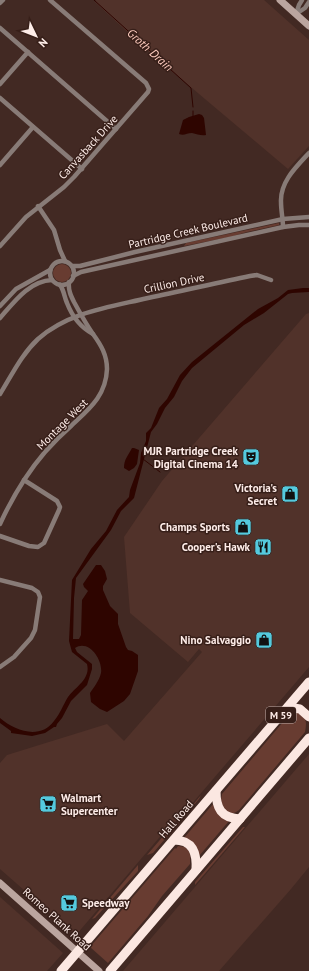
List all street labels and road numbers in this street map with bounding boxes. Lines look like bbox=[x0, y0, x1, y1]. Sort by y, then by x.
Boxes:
street label: Canvasback Drive bbox=[55, 112, 121, 182]
street label: Partridge Creek Boulevard bbox=[127, 210, 249, 252]
street label: Crillion Drive bbox=[142, 270, 206, 296]
street label: Montage West bbox=[33, 395, 91, 453]
road number: M 59 bbox=[266, 707, 296, 723]
street label: Hall Road bbox=[156, 797, 196, 841]
street label: Romeo Plank Road bbox=[20, 885, 94, 953]

